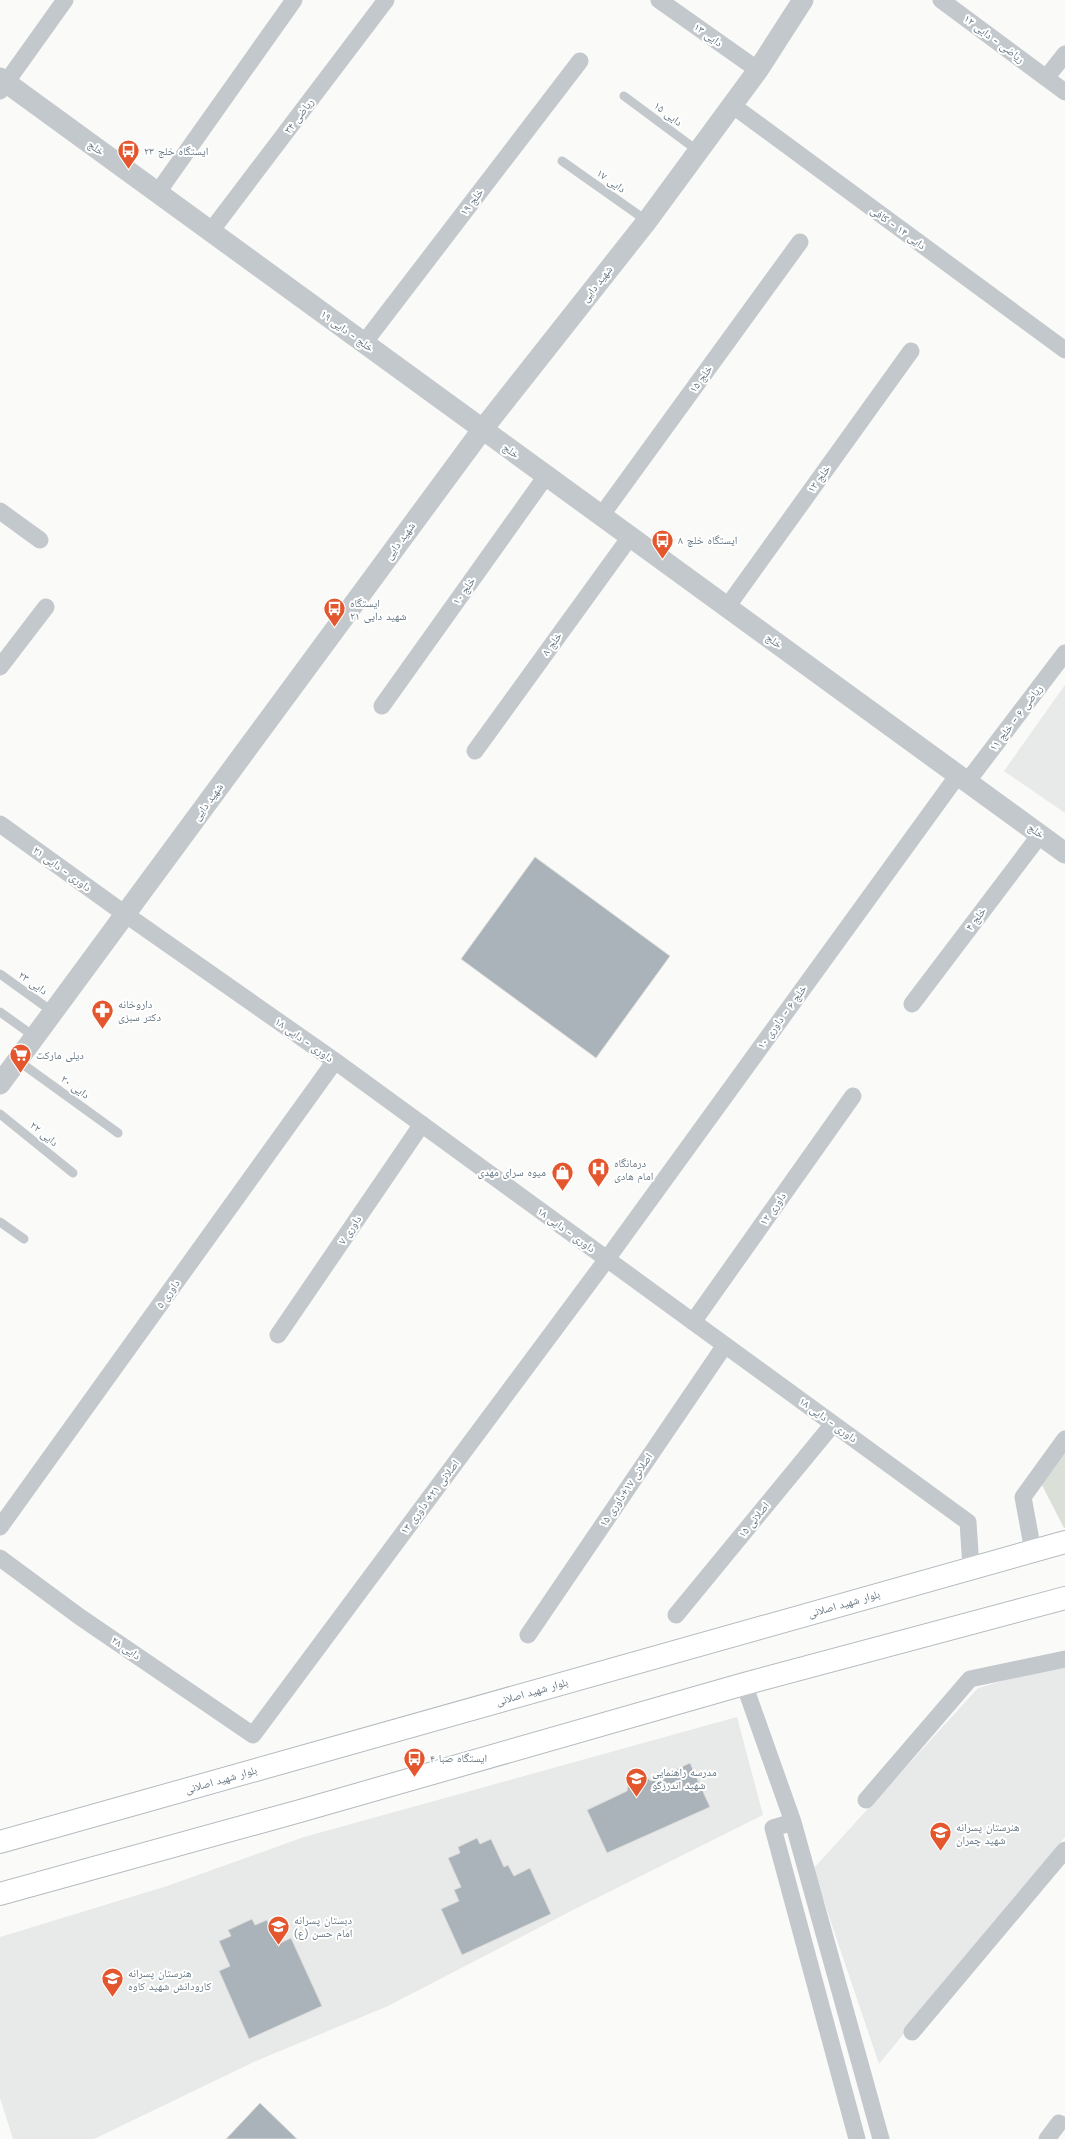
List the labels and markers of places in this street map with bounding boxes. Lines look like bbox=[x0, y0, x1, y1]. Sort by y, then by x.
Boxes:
bus stop icon: ایستگاه خلج ۲۳ bbox=[115, 138, 141, 171]
place label: ایستگاه خلج ۲۳ bbox=[144, 145, 208, 158]
bus stop icon: ایستگاه خلچ ۸ bbox=[649, 527, 675, 560]
place label: ایستگاه خلچ ۸ bbox=[678, 534, 737, 547]
bus stop icon: ایستگاه شهید دایی ۲۱ bbox=[322, 596, 348, 629]
place label: ایستگاه شهید دایی ۲۱ bbox=[350, 597, 407, 623]
pharmacy icon: داروخانه دکتر سبزی bbox=[90, 997, 116, 1030]
place label: داروخانه دکتر سبزی bbox=[118, 998, 161, 1024]
supermarket icon: دیلی مارکت bbox=[8, 1042, 34, 1075]
place label: دیلی مارکت bbox=[36, 1049, 84, 1062]
hospital icon: درمانگاه امام هادی bbox=[585, 1156, 611, 1189]
place label: درمانگاه امام هادی bbox=[614, 1157, 653, 1183]
shop icon: میوه سرای مهدی bbox=[549, 1159, 575, 1192]
place label: میوه سرای مهدی bbox=[478, 1166, 546, 1179]
bus stop icon: ایستگاه صبا ۴ bbox=[401, 1745, 427, 1778]
place label: ایستگاه صبا ۴ bbox=[430, 1752, 487, 1765]
school or university icon: مدرسه راهنمایی شهید اندرزگو bbox=[624, 1765, 650, 1798]
place label: مدرسه راهنمایی شهید اندرزگو bbox=[652, 1766, 717, 1792]
school or university icon: هنرستان پسرانه شهید چمران bbox=[927, 1820, 953, 1853]
place label: هنرستان پسرانه شهید چمران bbox=[956, 1821, 1020, 1847]
school or university icon: دبستان پسرانه امام حسن (ع) bbox=[265, 1913, 291, 1946]
place label: دبستان پسرانه امام حسن (ع) bbox=[294, 1914, 352, 1940]
school or university icon: هنرستان پسرانه کارودانش شهید کاوه bbox=[99, 1966, 125, 1999]
place label: هنرستان پسرانه کارودانش شهید کاوه bbox=[128, 1967, 212, 1993]

